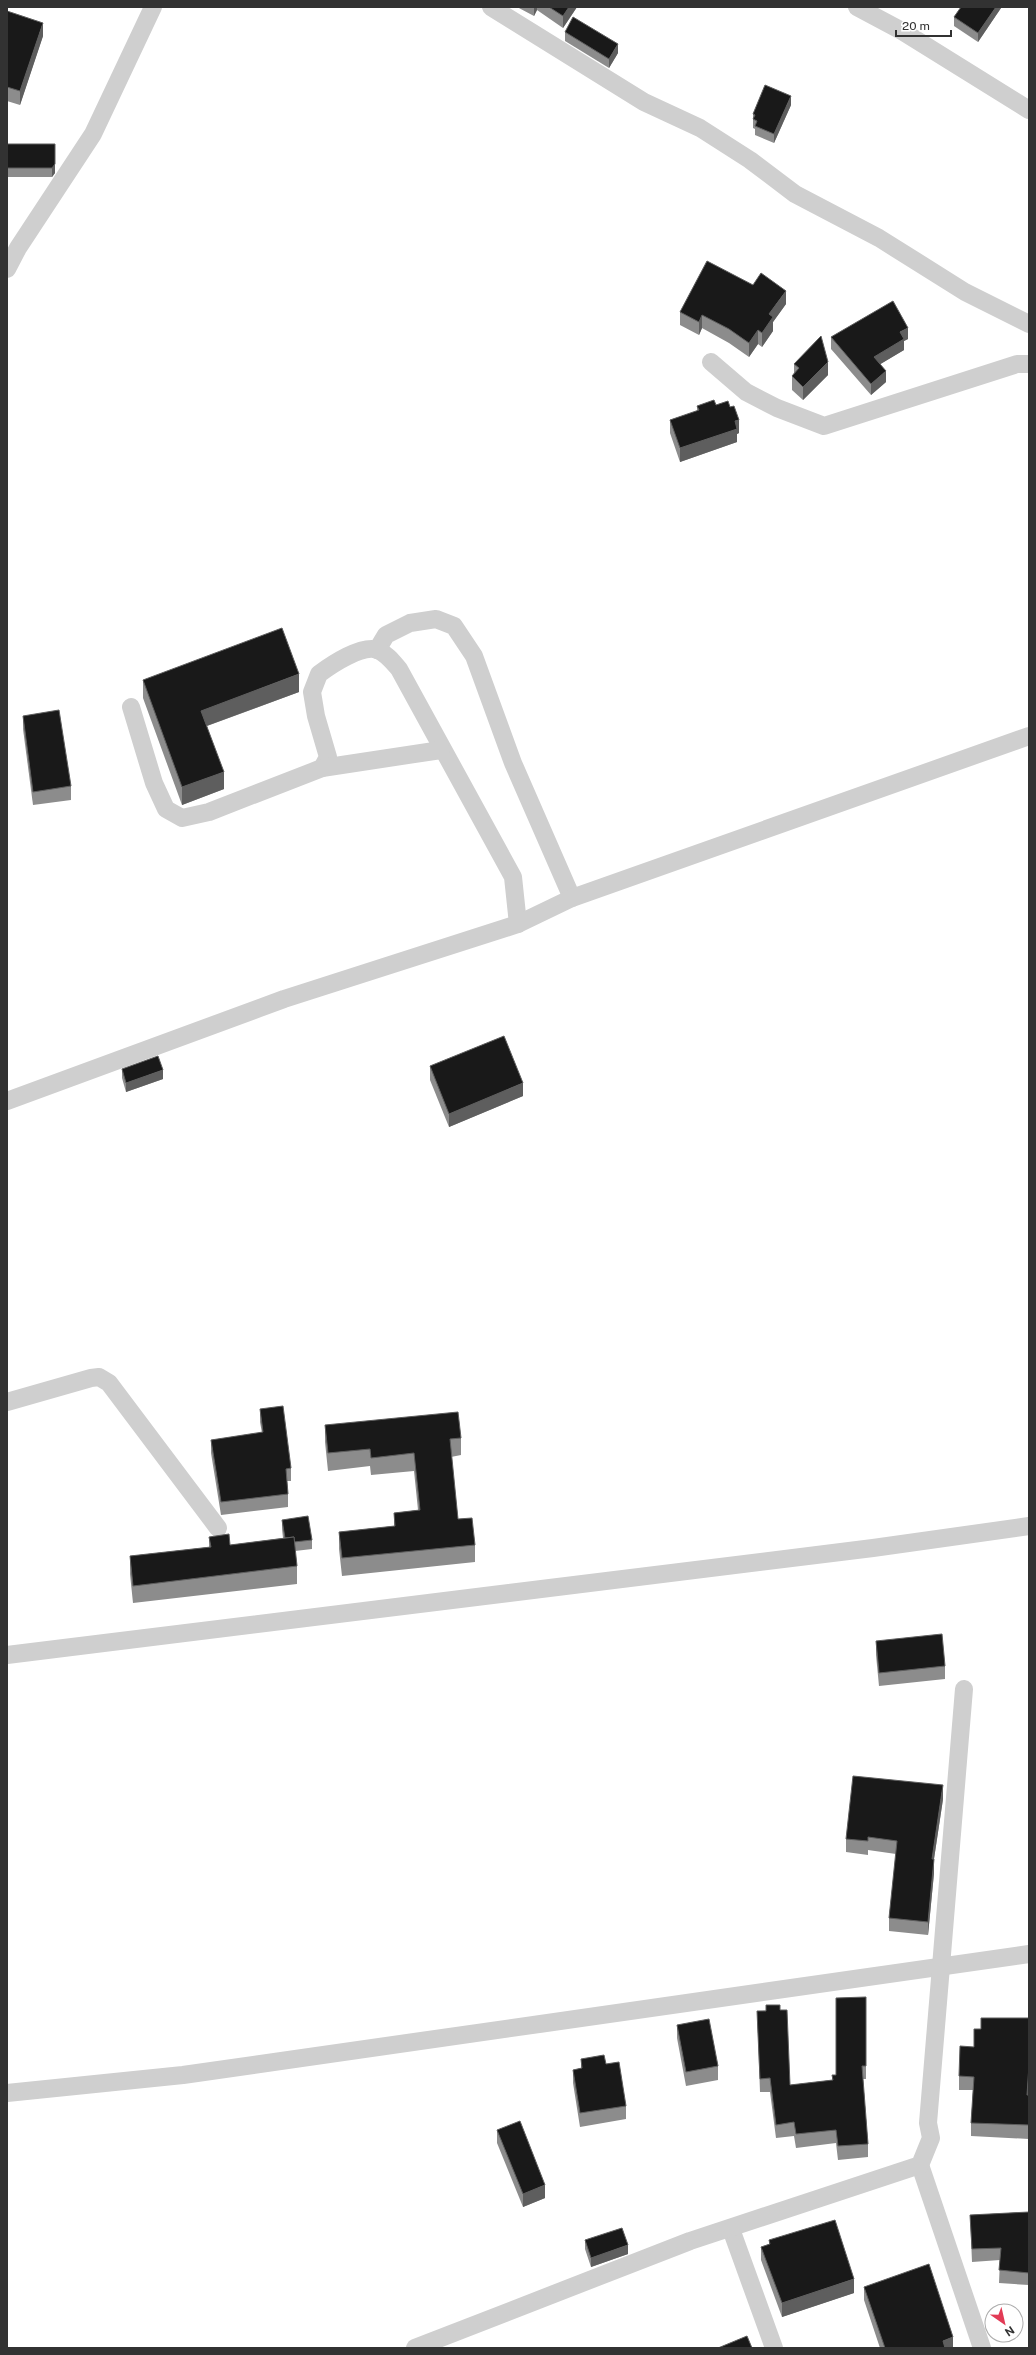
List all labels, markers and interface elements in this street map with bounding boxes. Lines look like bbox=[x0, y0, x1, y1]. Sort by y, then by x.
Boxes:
scale bar bbox=[896, 12, 951, 38]
text: 20 m bbox=[902, 19, 930, 33]
north arrow bbox=[984, 2303, 1024, 2343]
text: N bbox=[1003, 2324, 1017, 2339]

